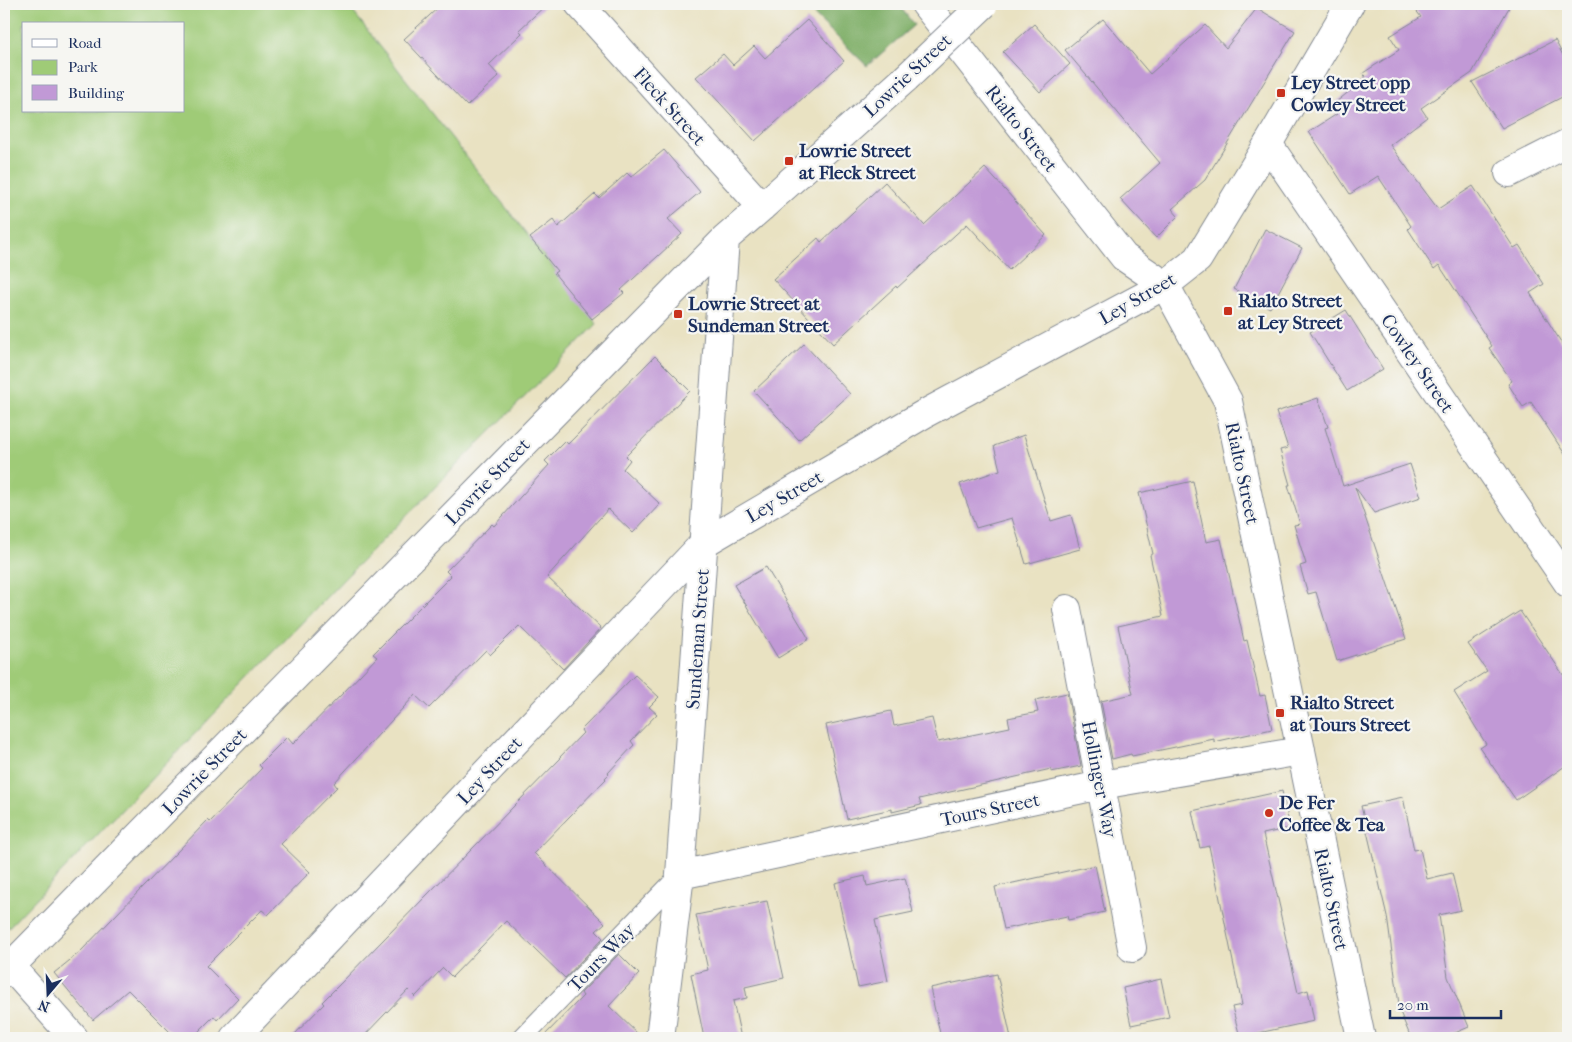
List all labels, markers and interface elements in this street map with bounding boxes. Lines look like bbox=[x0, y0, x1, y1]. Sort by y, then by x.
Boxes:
legend bbox=[22, 22, 185, 112]
street label: Lowrie Street bbox=[859, 29, 956, 122]
text: Road bbox=[68, 34, 102, 52]
text: Park bbox=[68, 58, 98, 76]
street label: Fleck Street bbox=[629, 63, 710, 150]
place label: Ley Street opp Cowley Street bbox=[1291, 72, 1410, 116]
street label: Rialto Street bbox=[981, 81, 1062, 177]
text: Building bbox=[68, 84, 125, 102]
marker: Ley Street opp Cowley Street bbox=[1275, 87, 1287, 99]
place label: Lowrie Street at Fleck Street bbox=[799, 140, 916, 184]
marker: Lowrie Street at Fleck Street bbox=[783, 155, 795, 167]
street label: Ley Street bbox=[1095, 268, 1180, 330]
place label: Rialto Street at Ley Street bbox=[1238, 290, 1343, 334]
place label: Lowrie Street at Sundeman Street bbox=[688, 293, 829, 337]
marker: Rialto Street at Ley Street bbox=[1222, 305, 1234, 317]
marker: Lowrie Street at Sundeman Street bbox=[672, 308, 684, 320]
street label: Cowley Street bbox=[1376, 310, 1458, 417]
street label: Rialto Street bbox=[1220, 420, 1264, 527]
street label: Lowrie Street bbox=[441, 434, 535, 530]
street label: Ley Street bbox=[742, 466, 827, 528]
street label: Sundeman Street bbox=[682, 568, 714, 710]
place label: Rialto Street at Tours Street bbox=[1290, 692, 1410, 736]
marker: Rialto Street at Tours Street bbox=[1274, 707, 1286, 719]
street label: Hollinger Way bbox=[1077, 719, 1121, 841]
street label: Lowrie Street bbox=[158, 724, 252, 820]
street label: Ley Street bbox=[453, 732, 527, 809]
street label: Tours Street bbox=[939, 789, 1042, 831]
place label: De Fer Coffee & Tea bbox=[1279, 792, 1386, 836]
marker: De Fer Coffee & Tea bbox=[1263, 807, 1275, 819]
street label: Rialto Street bbox=[1309, 846, 1353, 953]
street label: Tours Way bbox=[564, 918, 640, 996]
north arrow bbox=[22, 970, 72, 1020]
scale bar bbox=[1390, 987, 1501, 1019]
text: N bbox=[36, 996, 52, 1016]
text: 20 m bbox=[1397, 996, 1429, 1014]

